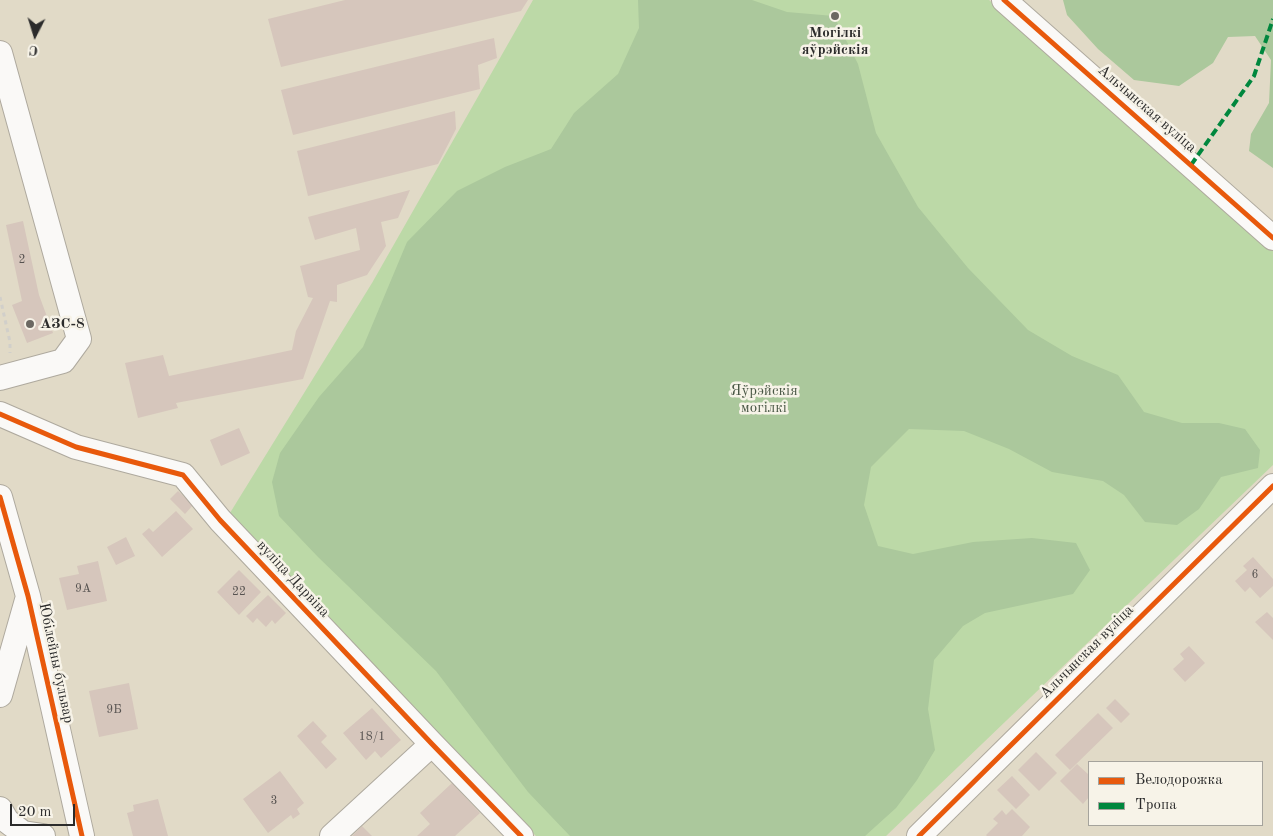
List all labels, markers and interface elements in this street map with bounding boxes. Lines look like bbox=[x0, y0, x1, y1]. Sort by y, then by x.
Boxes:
north arrow bbox=[10, 10, 60, 60]
marker: Могілкі яўрэйскія bbox=[829, 10, 841, 22]
place label: Могілкі яўрэйскія bbox=[802, 24, 868, 59]
text: С bbox=[28, 43, 39, 57]
street label: Альчынская вуліца bbox=[1094, 61, 1200, 157]
house number: 2 bbox=[19, 253, 25, 267]
place label: АЗС-8 bbox=[40, 315, 85, 333]
marker: АЗС-8 bbox=[24, 318, 36, 330]
park label: Яўрэйскія могілкі bbox=[730, 382, 798, 417]
street label: вуліца Дарвіна bbox=[253, 537, 333, 621]
house number: 6 bbox=[1252, 568, 1258, 582]
house number: 9А bbox=[75, 582, 91, 596]
house number: 22 bbox=[232, 585, 246, 599]
street label: Юбілейны бульвар bbox=[34, 601, 78, 725]
street label: Альчынская вуліца bbox=[1036, 601, 1138, 703]
house number: 9Б bbox=[106, 703, 122, 717]
house number: 18/1 bbox=[359, 730, 385, 744]
legend bbox=[1088, 761, 1263, 826]
text: Велодорожка bbox=[1135, 773, 1223, 788]
scale bar bbox=[12, 794, 78, 826]
house number: 3 bbox=[271, 794, 277, 808]
text: Тропа bbox=[1135, 798, 1177, 813]
text: 20 m bbox=[18, 805, 52, 820]

